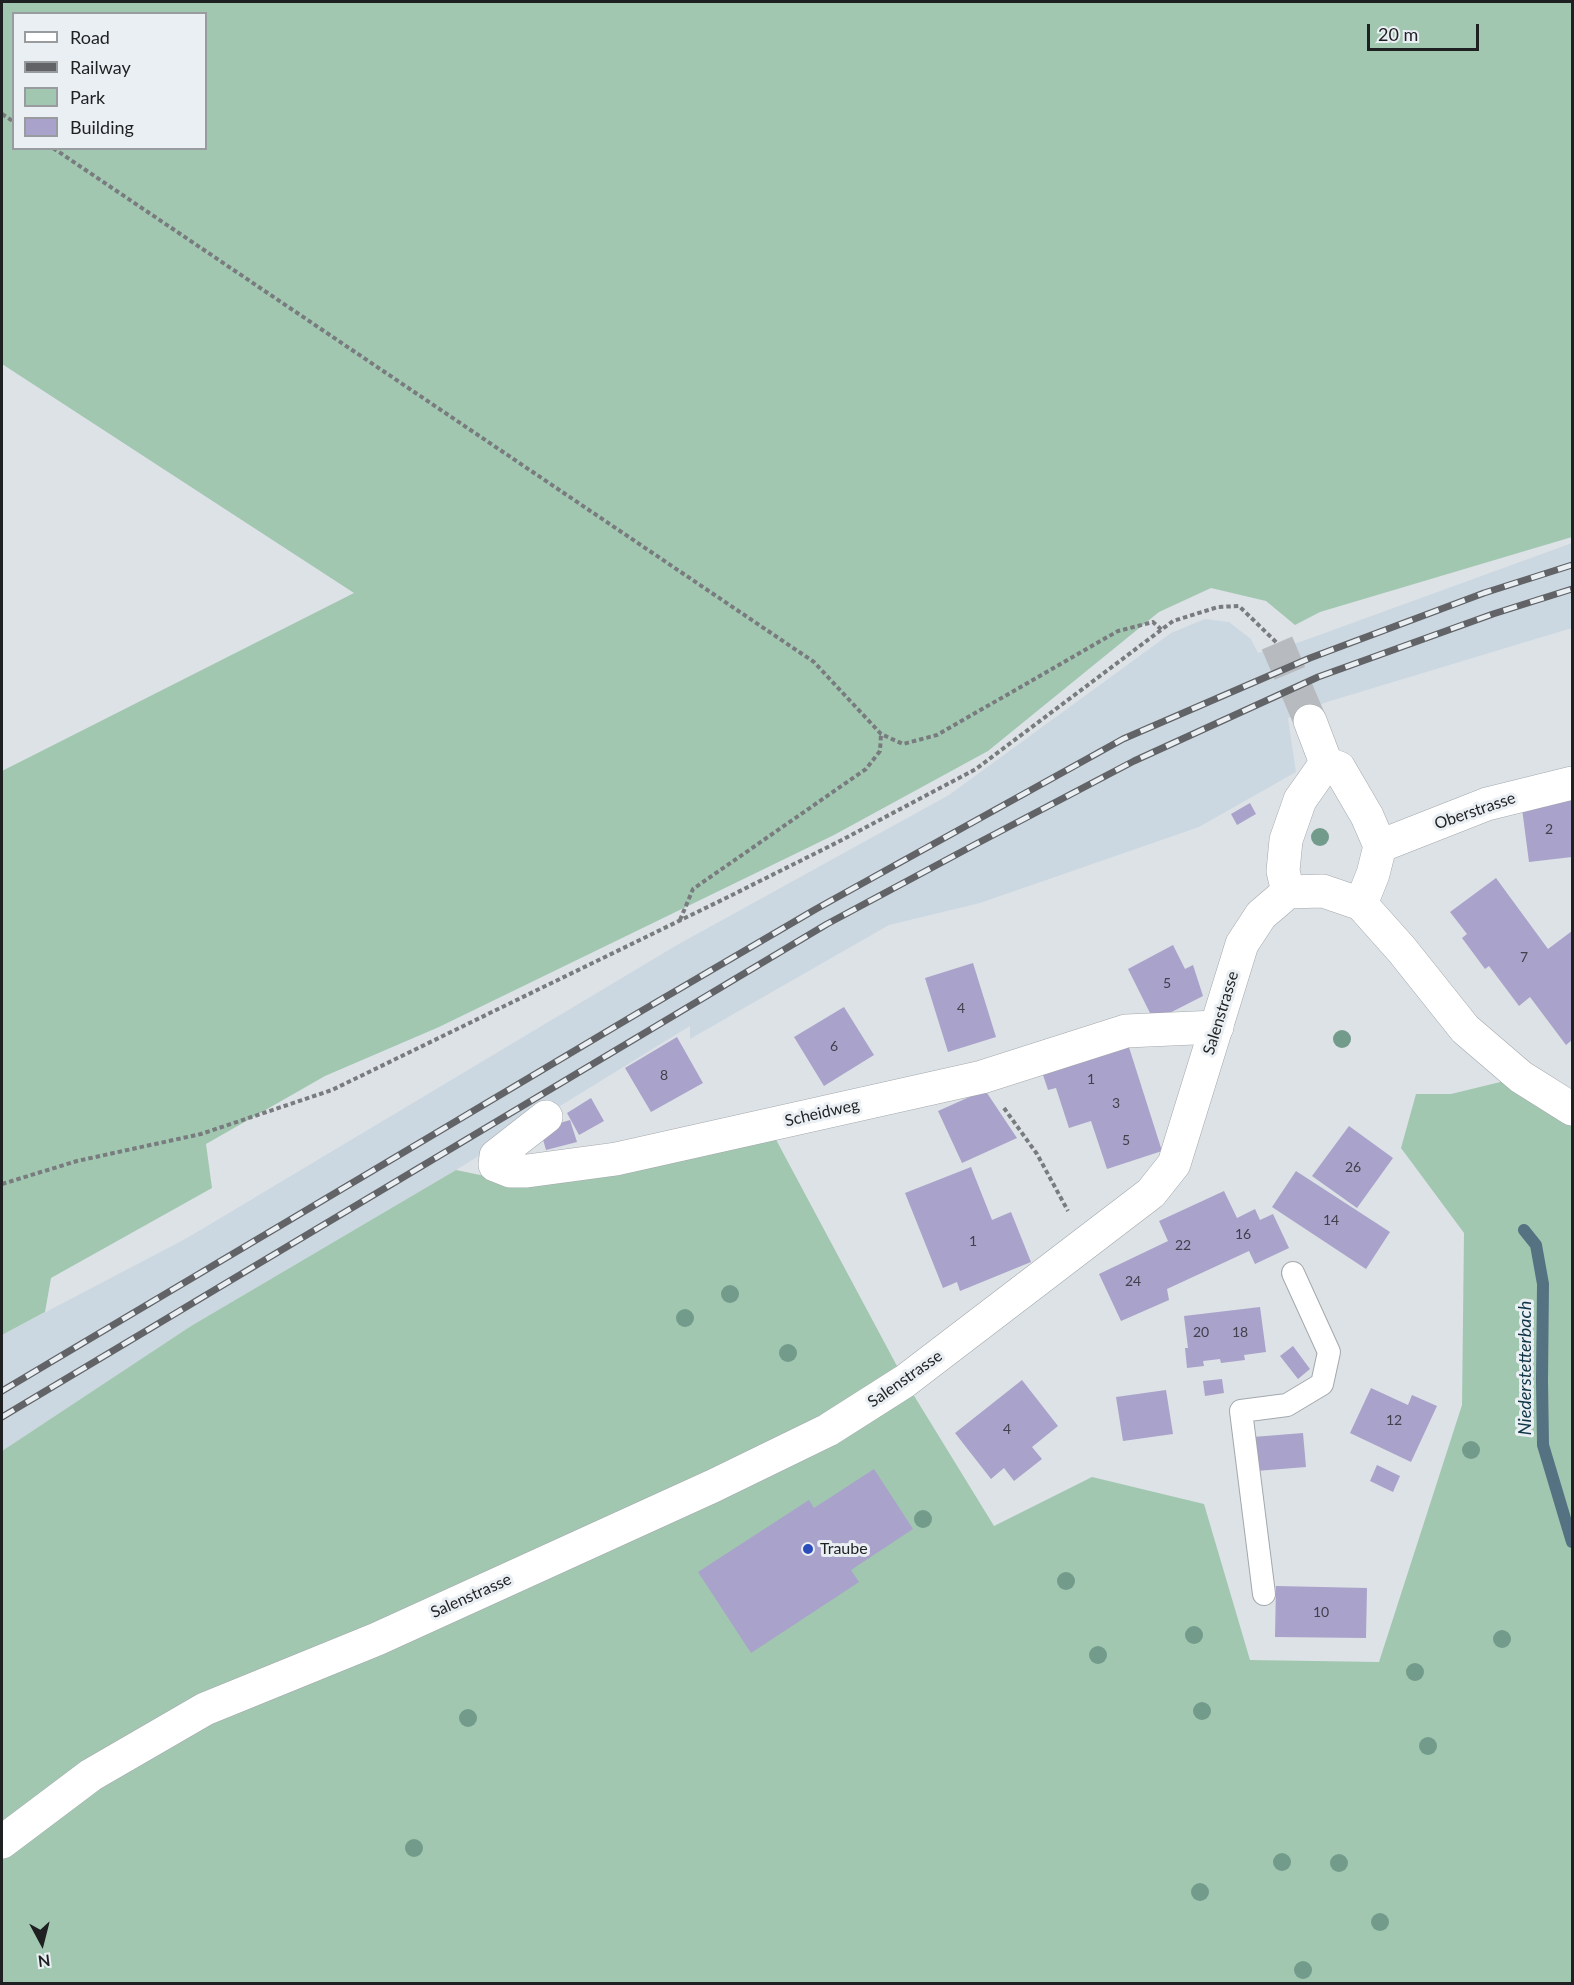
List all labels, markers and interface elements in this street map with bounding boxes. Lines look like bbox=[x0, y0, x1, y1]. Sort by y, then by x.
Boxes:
legend bbox=[12, 12, 207, 150]
scale bar bbox=[1370, 12, 1482, 50]
text: 20 m bbox=[1378, 23, 1418, 45]
text: Road bbox=[70, 26, 110, 48]
text: Railway bbox=[70, 56, 131, 78]
text: Park bbox=[70, 86, 105, 108]
text: Building bbox=[70, 116, 134, 138]
street label: Oberstrasse bbox=[1432, 788, 1518, 834]
house number: 2 bbox=[1545, 821, 1553, 837]
house number: 7 bbox=[1520, 949, 1528, 965]
street label: Salenstrasse bbox=[1199, 969, 1243, 1057]
house number: 5 bbox=[1163, 975, 1171, 991]
house number: 4 bbox=[957, 1000, 965, 1016]
house number: 6 bbox=[830, 1038, 838, 1054]
house number: 8 bbox=[660, 1067, 668, 1083]
house number: 1 bbox=[1087, 1071, 1095, 1087]
street label: Scheidweg bbox=[783, 1095, 861, 1131]
house number: 3 bbox=[1112, 1095, 1120, 1111]
house number: 5 bbox=[1122, 1132, 1130, 1148]
house number: 26 bbox=[1345, 1159, 1361, 1175]
house number: 14 bbox=[1323, 1212, 1339, 1228]
house number: 16 bbox=[1235, 1226, 1251, 1242]
house number: 1 bbox=[969, 1233, 977, 1249]
house number: 22 bbox=[1175, 1237, 1191, 1253]
house number: 24 bbox=[1125, 1273, 1141, 1289]
water label: Niederstetterbach bbox=[1514, 1301, 1536, 1435]
house number: 20 bbox=[1193, 1324, 1209, 1340]
house number: 18 bbox=[1232, 1324, 1248, 1340]
street label: Salenstrasse bbox=[864, 1346, 946, 1412]
house number: 12 bbox=[1386, 1412, 1402, 1428]
house number: 4 bbox=[1003, 1421, 1011, 1437]
place label: Traube bbox=[820, 1539, 868, 1559]
marker: Traube bbox=[801, 1542, 815, 1556]
street label: Salenstrasse bbox=[428, 1570, 514, 1622]
house number: 10 bbox=[1313, 1604, 1329, 1620]
north arrow bbox=[12, 1913, 72, 1973]
text: N bbox=[37, 1951, 52, 1972]

